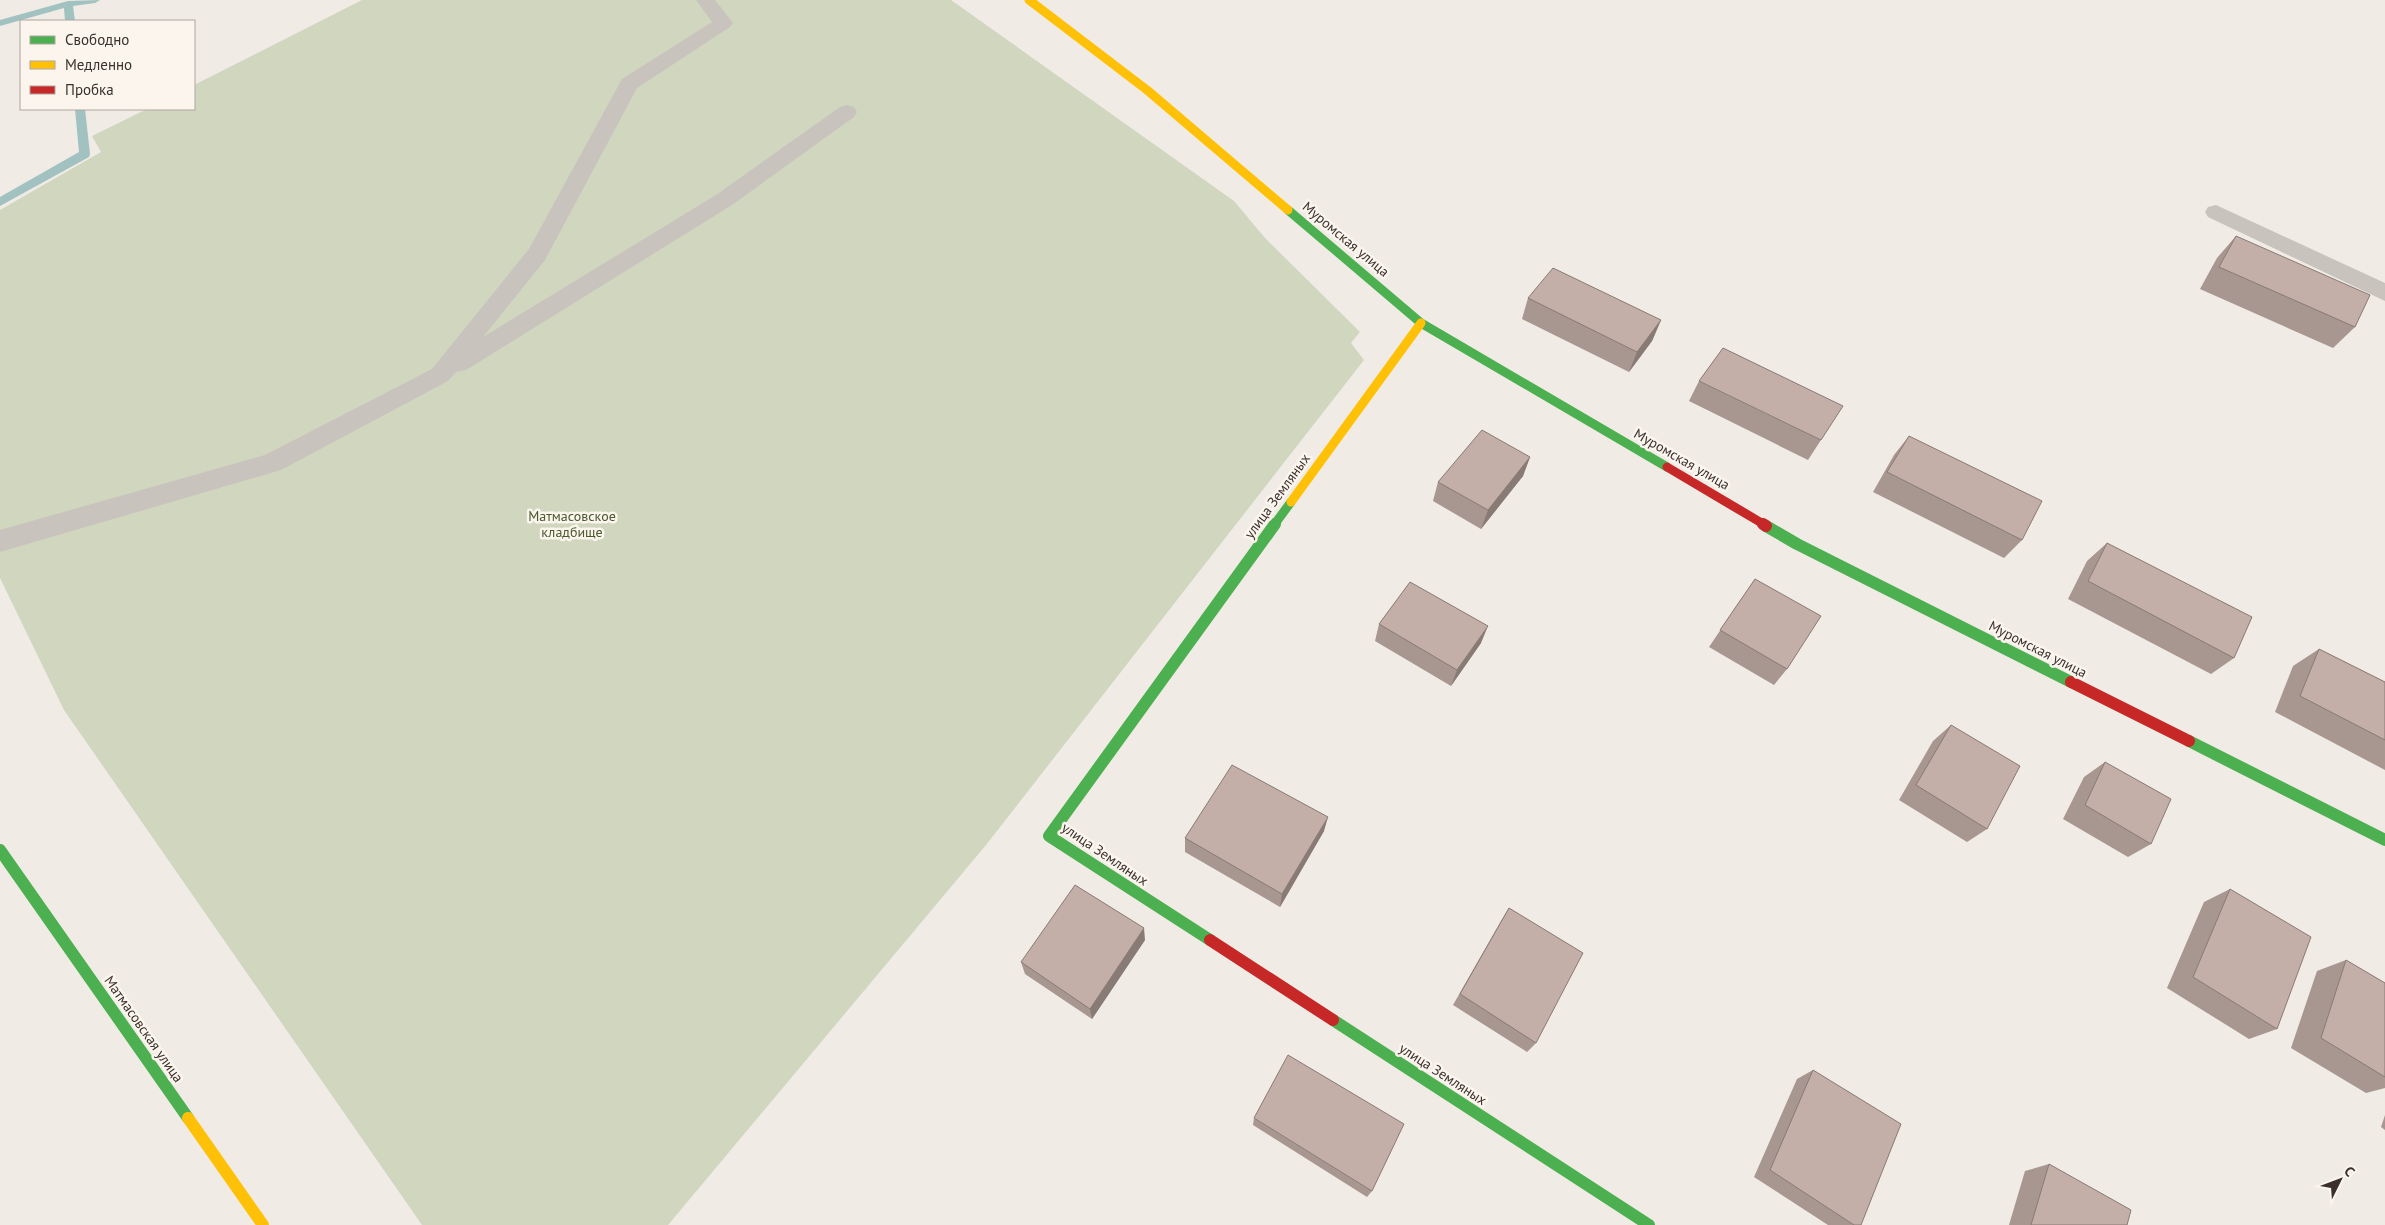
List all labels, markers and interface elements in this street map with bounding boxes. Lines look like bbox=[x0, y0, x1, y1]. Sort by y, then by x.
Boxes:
legend bbox=[20, 20, 195, 110]
text: Свободно bbox=[65, 30, 129, 49]
text: Медленно bbox=[65, 55, 132, 74]
text: Пробка bbox=[65, 80, 114, 99]
street label: Муромская улица bbox=[1299, 197, 1393, 281]
street label: Муромская улица bbox=[1631, 424, 1733, 494]
street label: улица Земляных bbox=[1240, 450, 1314, 542]
park label: Матмасовское кладбище bbox=[528, 507, 616, 541]
street label: Муромская улица bbox=[1986, 617, 2090, 681]
street label: улица Земляных bbox=[1058, 818, 1152, 890]
street label: Матмасовская улица bbox=[100, 972, 188, 1086]
street label: улица Земляных bbox=[1396, 1039, 1490, 1109]
north arrow bbox=[2315, 1155, 2365, 1205]
text: С bbox=[2340, 1162, 2359, 1180]

